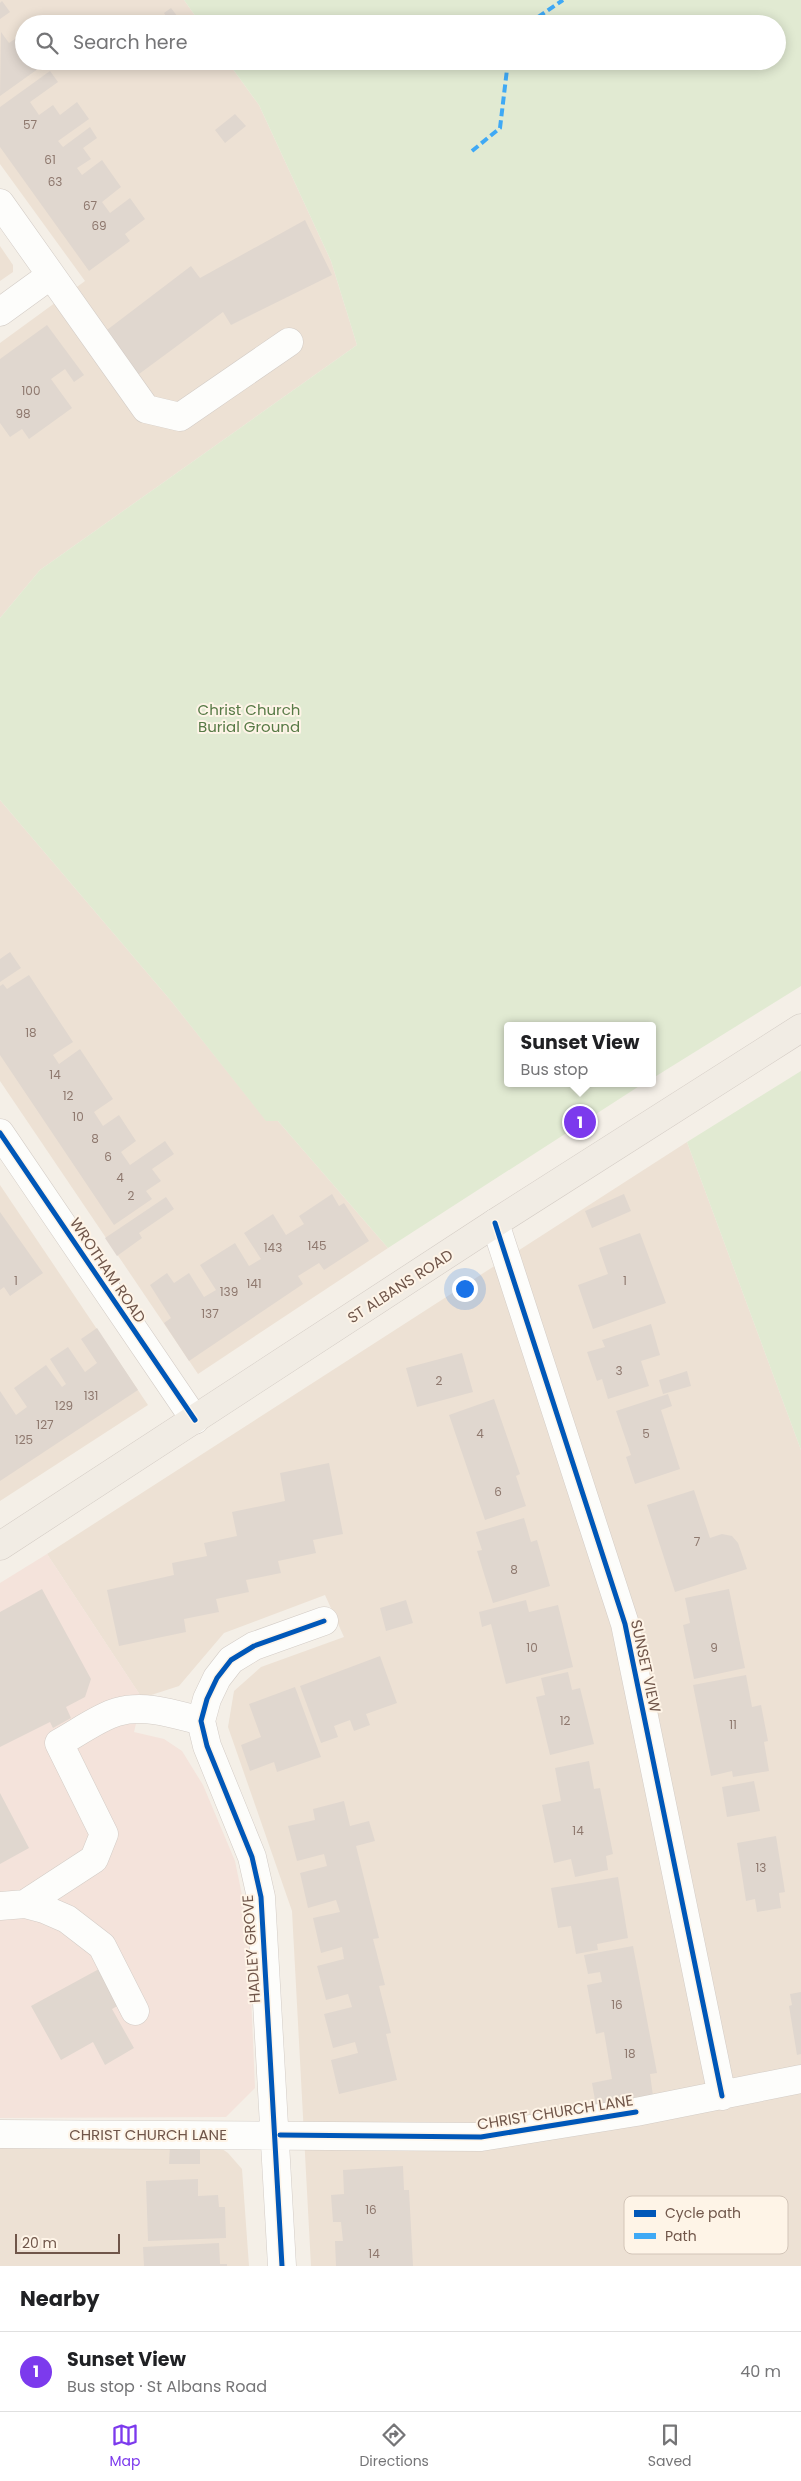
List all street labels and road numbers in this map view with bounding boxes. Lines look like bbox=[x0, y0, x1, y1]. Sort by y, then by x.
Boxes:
street label: WROTHAM ROAD bbox=[65, 1213, 151, 1327]
street label: ST ALBANS ROAD bbox=[343, 1244, 457, 1328]
street label: SUNSET VIEW bbox=[626, 1618, 666, 1715]
street label: HADLEY GROVE bbox=[237, 1894, 265, 2004]
street label: CHRIST CHURCH LANE bbox=[475, 2089, 635, 2135]
street label: CHRIST CHURCH LANE bbox=[69, 2124, 227, 2145]

